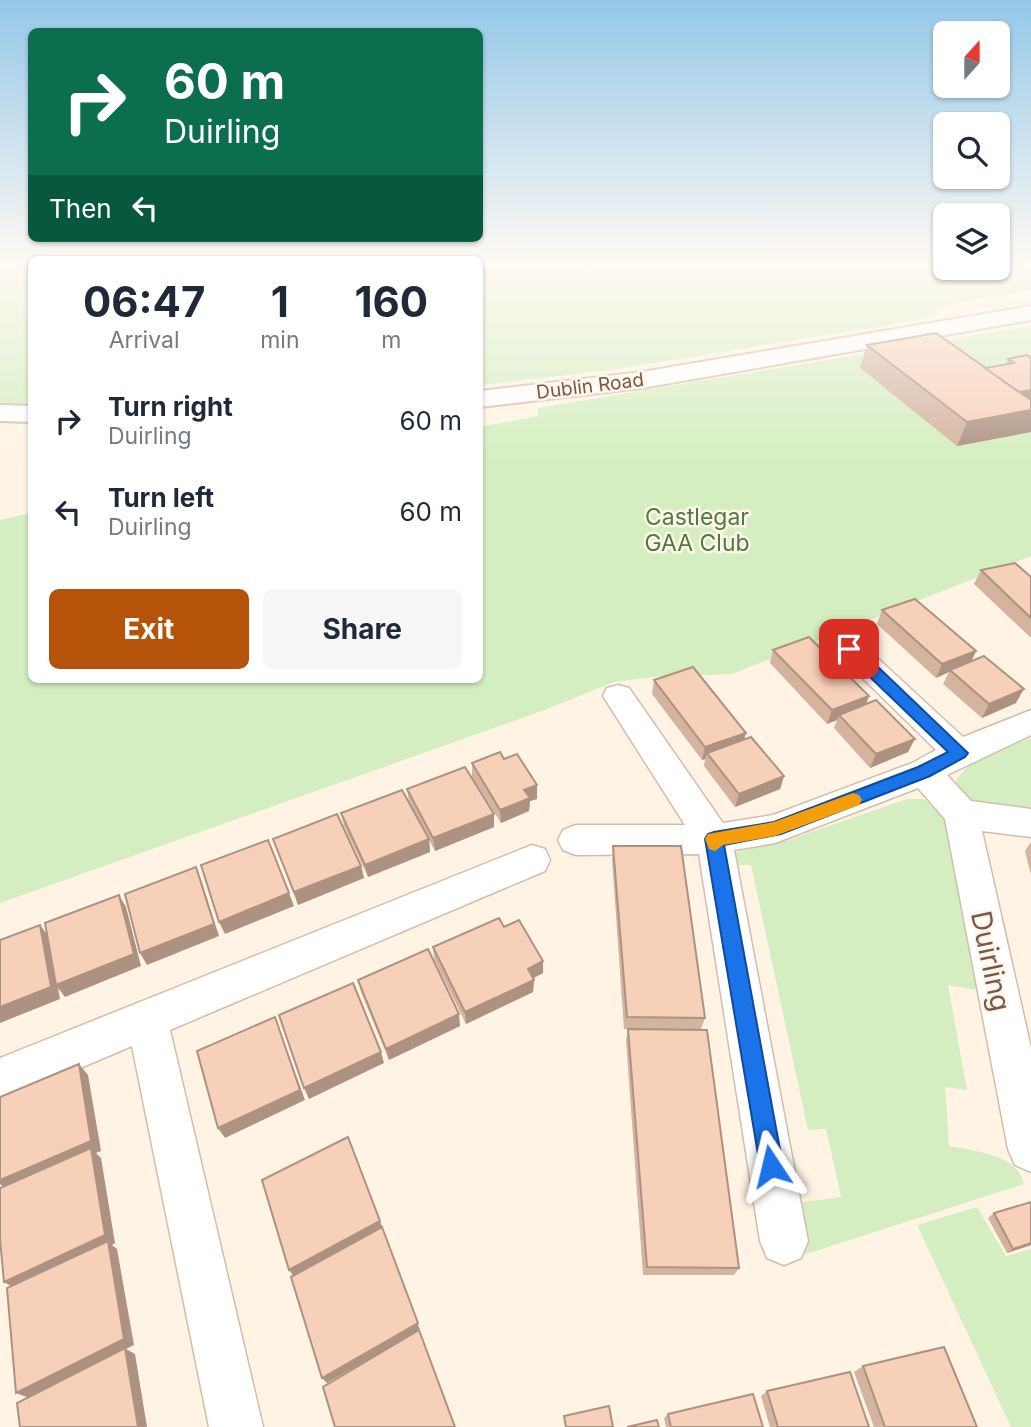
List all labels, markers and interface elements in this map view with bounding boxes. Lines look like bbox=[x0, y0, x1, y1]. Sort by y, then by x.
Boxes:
north arrow bbox=[933, 21, 1010, 98]
map controls bbox=[933, 21, 1010, 280]
text: 60 m bbox=[164, 52, 285, 111]
icon: right bbox=[49, 56, 140, 147]
text: Duirling bbox=[164, 112, 280, 151]
button: search bbox=[933, 112, 1010, 189]
icon: left bbox=[126, 189, 164, 227]
text: Then bbox=[49, 193, 112, 224]
button: layers bbox=[933, 203, 1010, 280]
text: 06:47 bbox=[83, 276, 205, 327]
text: 1 bbox=[271, 276, 289, 327]
text: 160 bbox=[354, 276, 428, 327]
text: Arrival bbox=[109, 326, 179, 354]
text: min bbox=[260, 326, 300, 354]
text: m bbox=[381, 326, 401, 354]
street label: Dublin Road bbox=[535, 368, 645, 404]
text: Turn right bbox=[108, 391, 233, 422]
icon: right bbox=[49, 402, 87, 440]
text: 60 m bbox=[399, 405, 462, 436]
text: Duirling bbox=[108, 422, 192, 450]
text: Turn left bbox=[108, 482, 214, 513]
icon: left bbox=[49, 493, 87, 531]
text: 60 m bbox=[399, 496, 462, 527]
park label: Castlegar GAA Club bbox=[644, 503, 750, 557]
text: Duirling bbox=[108, 513, 192, 541]
button: Exit bbox=[49, 589, 249, 669]
button: Share bbox=[263, 589, 462, 669]
pin bbox=[819, 619, 879, 679]
icon: arrive bbox=[830, 630, 868, 668]
street label: Duirling bbox=[964, 908, 1018, 1014]
position arrow bbox=[734, 1129, 808, 1203]

